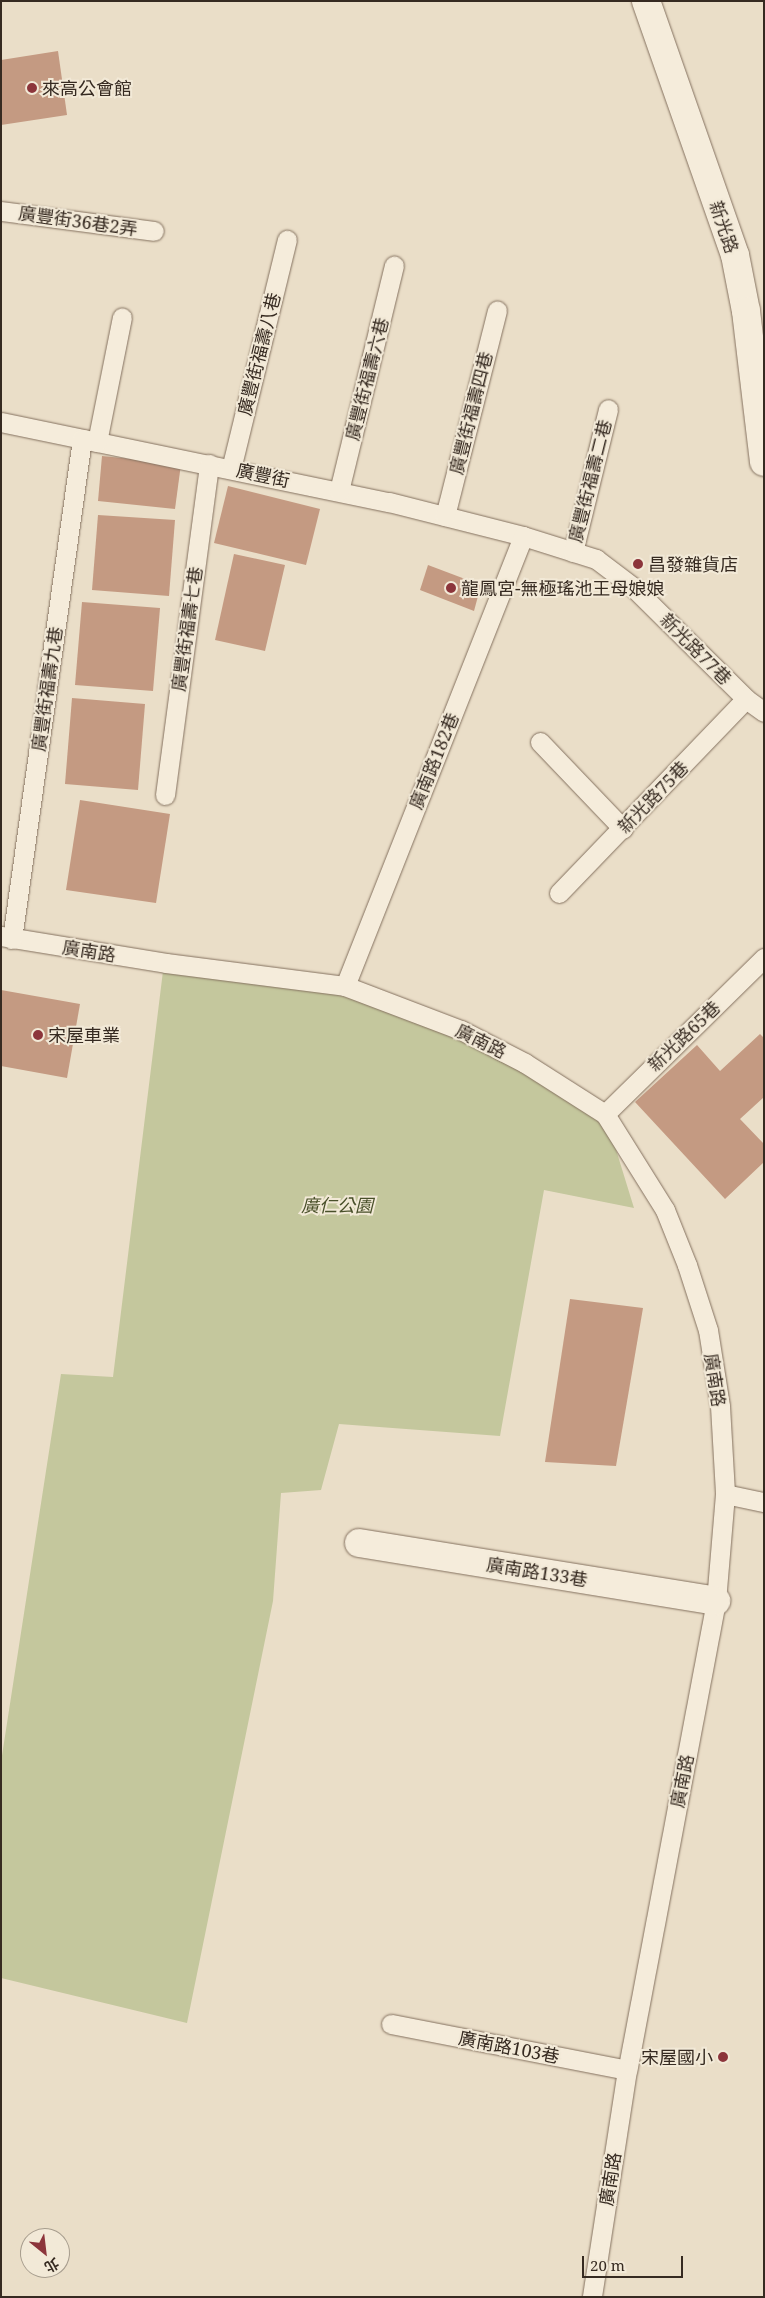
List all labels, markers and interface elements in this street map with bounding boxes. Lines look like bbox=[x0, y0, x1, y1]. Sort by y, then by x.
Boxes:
place label: 來高公會館 bbox=[42, 77, 132, 99]
marker: 來高公會館 bbox=[26, 82, 38, 94]
street label: 新光路 bbox=[705, 198, 743, 256]
street label: 廣豐街36巷2弄 bbox=[17, 202, 139, 240]
street label: 廣豐街福壽八巷 bbox=[233, 290, 285, 418]
street label: 廣豐街福壽六巷 bbox=[341, 315, 393, 443]
street label: 廣豐街福壽四巷 bbox=[445, 349, 497, 477]
street label: 廣豐街福壽二巷 bbox=[564, 417, 616, 545]
street label: 廣豐街 bbox=[234, 459, 292, 491]
place label: 昌發雜貨店 bbox=[648, 553, 738, 575]
marker: 昌發雜貨店 bbox=[632, 558, 644, 570]
street label: 廣豐街福壽七巷 bbox=[168, 565, 206, 693]
place label: 龍鳳宮-無極瑤池王母娘娘 bbox=[461, 577, 665, 599]
marker: 龍鳳宮-無極瑤池王母娘娘 bbox=[445, 582, 457, 594]
street label: 新光路77巷 bbox=[656, 609, 736, 689]
street label: 廣豐街福壽九巷 bbox=[28, 625, 66, 753]
street label: 廣南路182巷 bbox=[405, 710, 463, 812]
street label: 新光路75巷 bbox=[613, 756, 693, 838]
street label: 廣南路 bbox=[61, 936, 117, 966]
street label: 新光路65巷 bbox=[643, 996, 725, 1076]
street label: 廣南路 bbox=[452, 1019, 510, 1063]
place label: 宋屋車業 bbox=[48, 1024, 120, 1046]
marker: 宋屋車業 bbox=[32, 1029, 44, 1041]
park label: 廣仁公園 bbox=[301, 1194, 373, 1216]
street label: 廣南路 bbox=[700, 1352, 730, 1408]
street label: 廣南路133巷 bbox=[485, 1553, 589, 1591]
street label: 廣南路 bbox=[666, 1752, 698, 1810]
street label: 廣南路103巷 bbox=[457, 2027, 561, 2067]
place label: 宋屋國小 bbox=[641, 2046, 713, 2068]
marker: 宋屋國小 bbox=[717, 2051, 729, 2063]
street label: 廣南路 bbox=[595, 2151, 625, 2207]
north arrow bbox=[20, 2228, 70, 2278]
scale bar bbox=[585, 2246, 686, 2278]
text: 北 bbox=[41, 2254, 63, 2277]
text: 20 m bbox=[590, 2255, 625, 2275]

